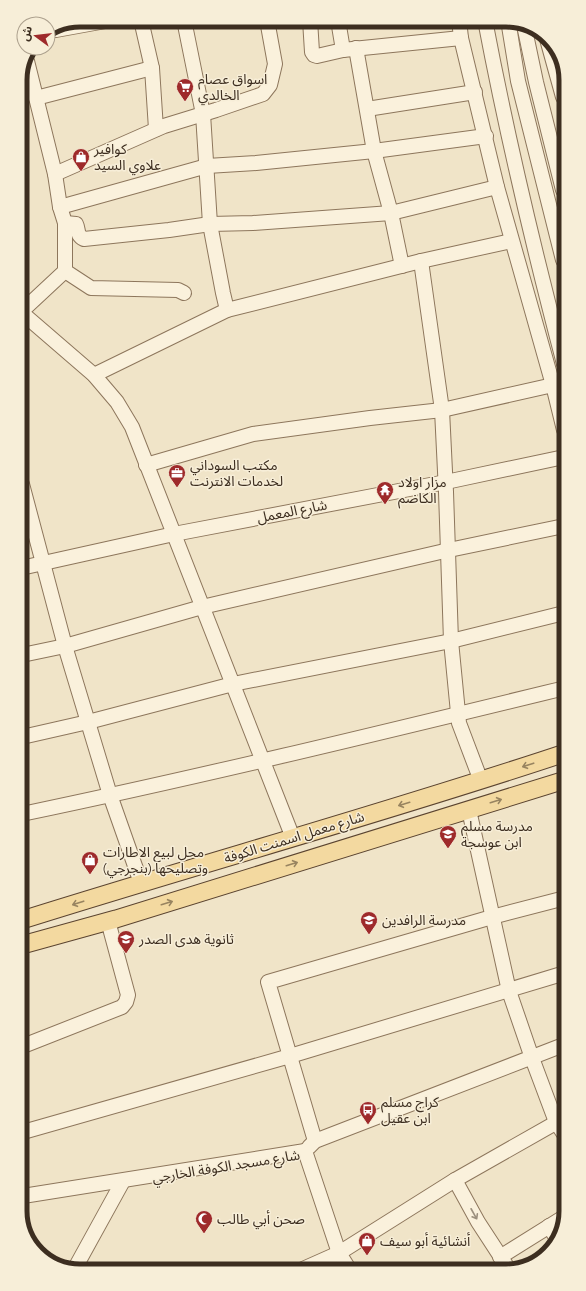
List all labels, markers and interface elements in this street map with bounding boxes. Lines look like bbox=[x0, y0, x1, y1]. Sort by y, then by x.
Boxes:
north arrow bbox=[16, 16, 56, 56]
text: ش bbox=[19, 25, 35, 43]
place label: اسواق عصام الخالدي bbox=[198, 71, 267, 106]
supermarket icon: اسواق عصام الخالدي bbox=[175, 77, 195, 102]
place label: كوافير علاوي السيد bbox=[93, 141, 161, 176]
shop icon: كوافير علاوي السيد bbox=[71, 147, 91, 172]
place label: مكتب السوداني لخدمات الانترنت bbox=[190, 457, 283, 490]
office icon: مكتب السوداني لخدمات الانترنت bbox=[167, 463, 187, 488]
place label: مزار اولاد الكاضم bbox=[398, 474, 447, 509]
temple icon: مزار اولاد الكاضم bbox=[375, 480, 395, 505]
street label: شارع المعمل bbox=[256, 496, 329, 529]
one-way arrow bbox=[522, 762, 534, 770]
one-way arrow bbox=[489, 797, 502, 804]
one-way arrow bbox=[397, 801, 410, 808]
street label: شارع معمل اسمنت الكوفة bbox=[222, 808, 367, 869]
place label: مدرسة مسلم ابن عوسجة bbox=[461, 818, 533, 851]
school or university icon: مدرسة مسلم ابن عوسجة bbox=[438, 824, 458, 849]
place label: محل لبيع الاطارات وتصليحها (بنجرجي) bbox=[103, 844, 208, 879]
shop icon: محل لبيع الاطارات وتصليحها (بنجرجي) bbox=[80, 850, 100, 875]
one-way arrow bbox=[285, 860, 298, 867]
one-way arrow bbox=[72, 899, 84, 907]
one-way arrow bbox=[161, 899, 174, 906]
school or university icon: مدرسة الرافدين bbox=[359, 910, 379, 935]
place label: مدرسة الرافدين bbox=[382, 912, 466, 929]
school or university icon: ثانوية هدى الصدر bbox=[116, 929, 136, 954]
place label: ثانوية هدى الصدر bbox=[138, 931, 234, 948]
place label: كراج مسلم ابن عقيل bbox=[381, 1094, 439, 1127]
bus stop icon: كراج مسلم ابن عقيل bbox=[358, 1100, 378, 1125]
street label: شارع مسجد الكوفة الخارجي bbox=[151, 1146, 301, 1189]
one-way arrow bbox=[470, 1208, 478, 1220]
mosque icon: صحن أبي طالب bbox=[194, 1209, 214, 1234]
place label: صحن أبي طالب bbox=[217, 1210, 305, 1230]
shop icon: أنشائية أبو سيف bbox=[357, 1231, 377, 1256]
place label: أنشائية أبو سيف bbox=[380, 1232, 471, 1250]

